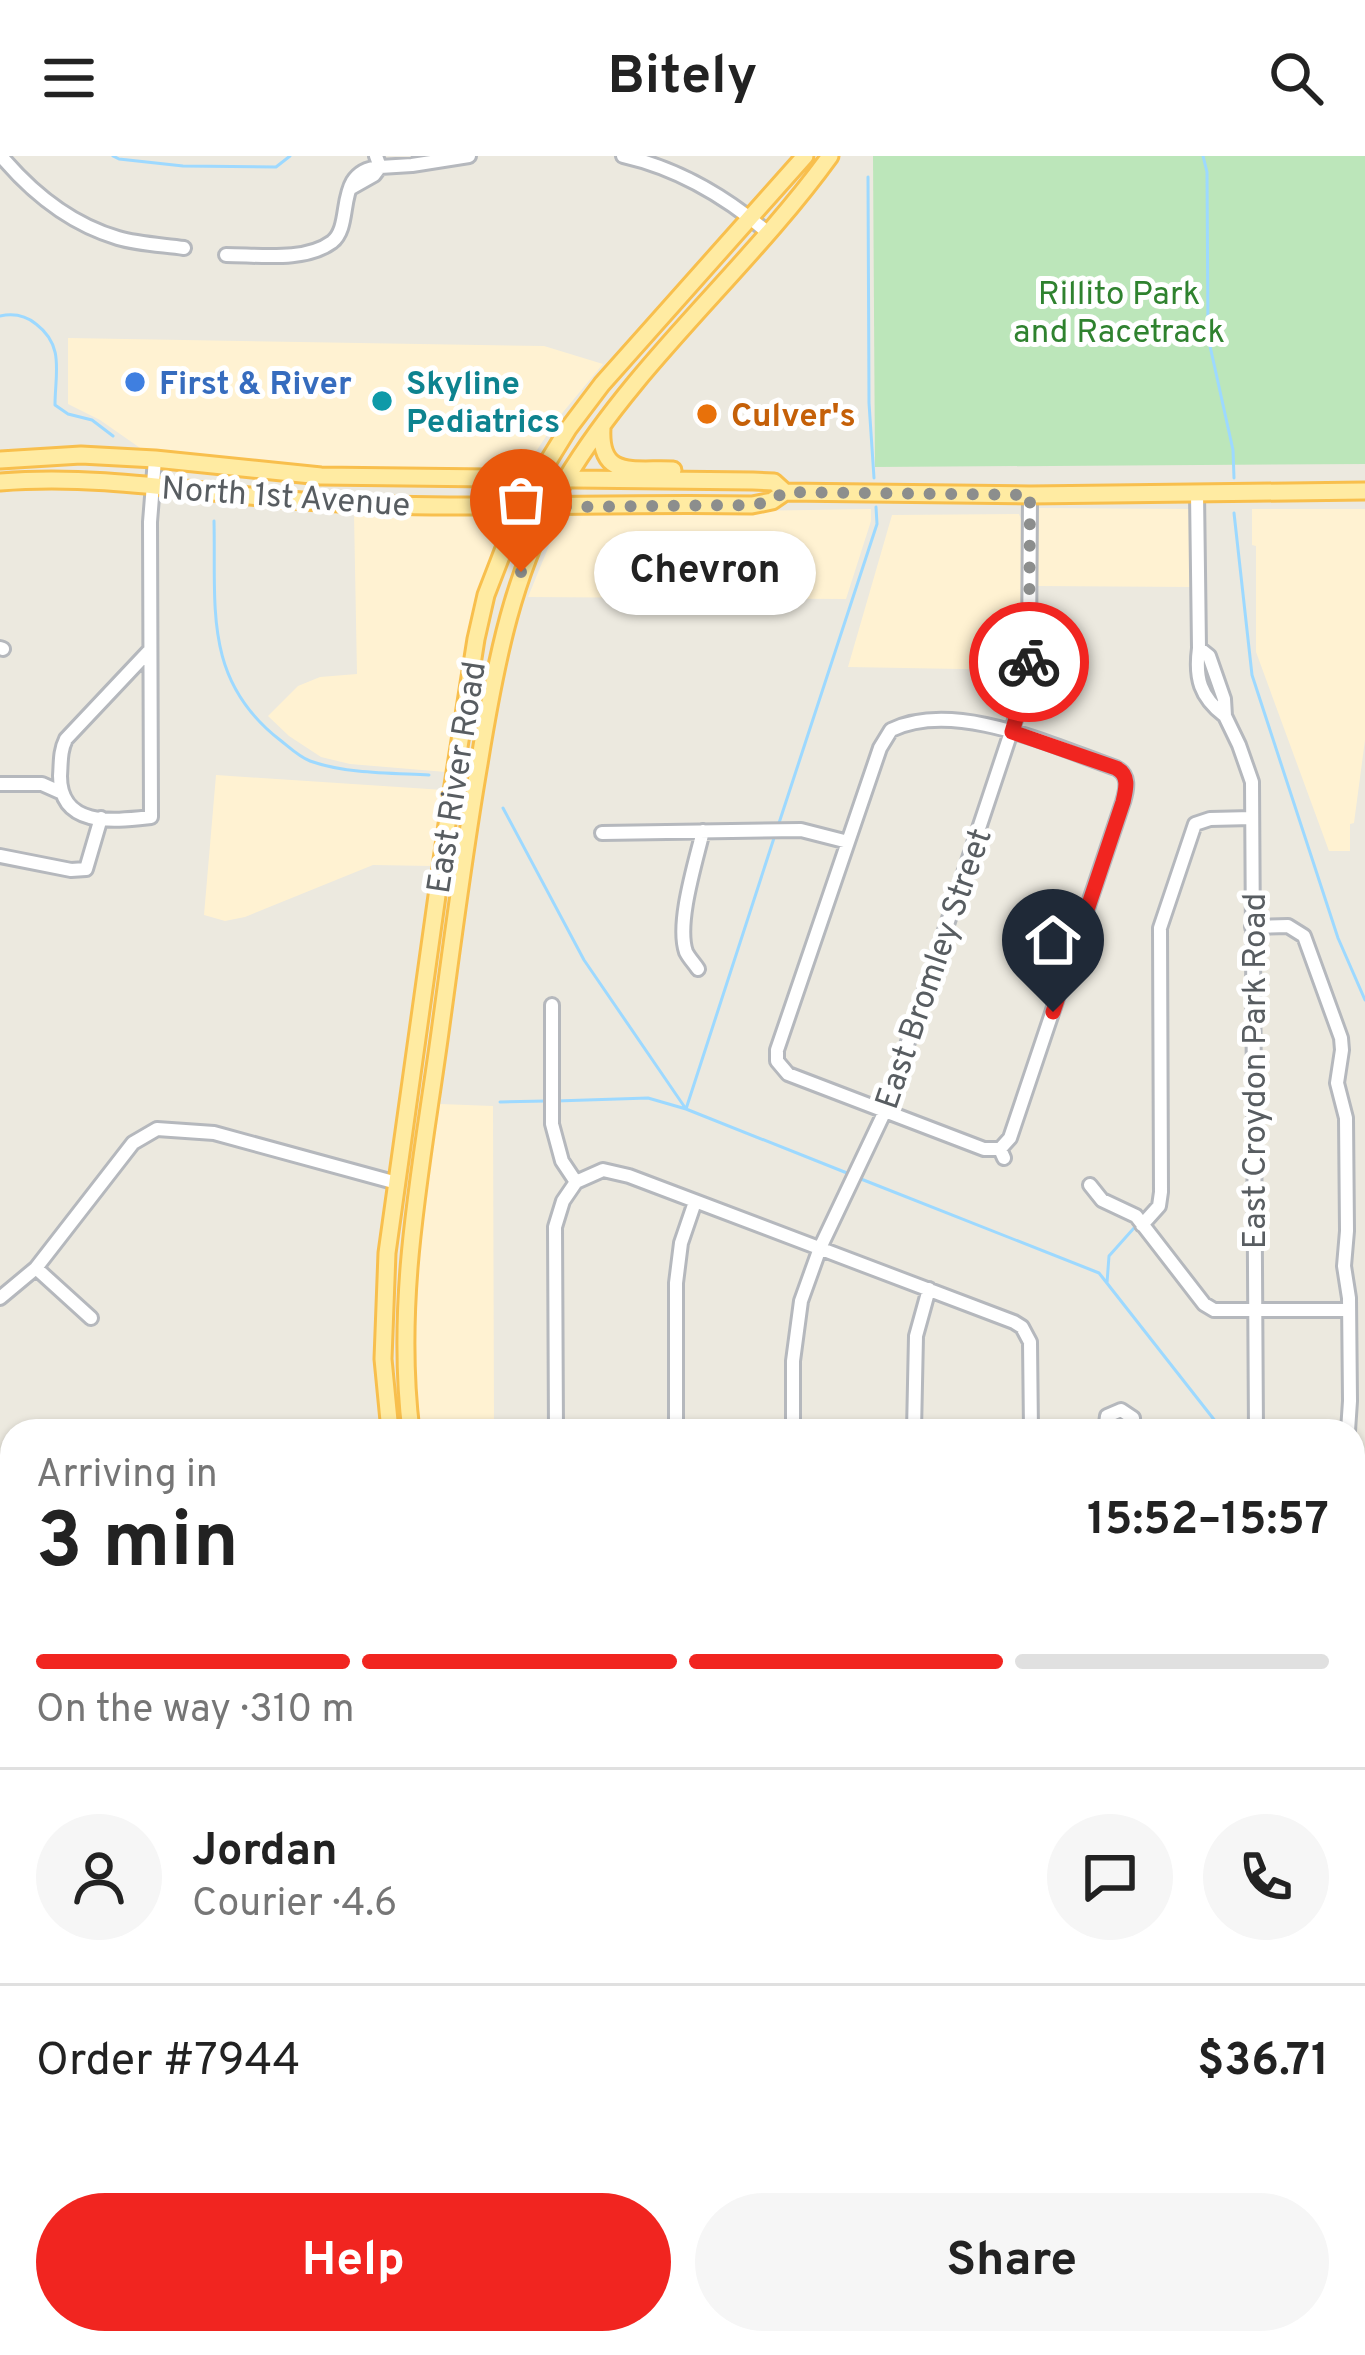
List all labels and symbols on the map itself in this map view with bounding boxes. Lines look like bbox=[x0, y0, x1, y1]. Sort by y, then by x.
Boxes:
park label: Rillito Park and Racetrack bbox=[1013, 275, 1225, 355]
place label: First & River bbox=[159, 365, 352, 407]
place label: Skyline Pediatrics bbox=[406, 365, 560, 445]
marker: First & River bbox=[122, 369, 148, 395]
marker: Skyline Pediatrics bbox=[369, 388, 395, 414]
place label: Culver's bbox=[731, 397, 856, 439]
marker: Culver's bbox=[694, 401, 720, 427]
pin bbox=[470, 449, 572, 572]
street label: North 1st Avenue bbox=[160, 469, 411, 529]
callout: Chevron bbox=[593, 530, 815, 614]
courier bbox=[969, 602, 1089, 722]
street label: East River Road bbox=[420, 659, 498, 897]
street label: East Bromley Street bbox=[868, 823, 1004, 1115]
pin bbox=[1002, 889, 1104, 1012]
street label: East Croydon Park Road bbox=[1236, 893, 1278, 1249]

